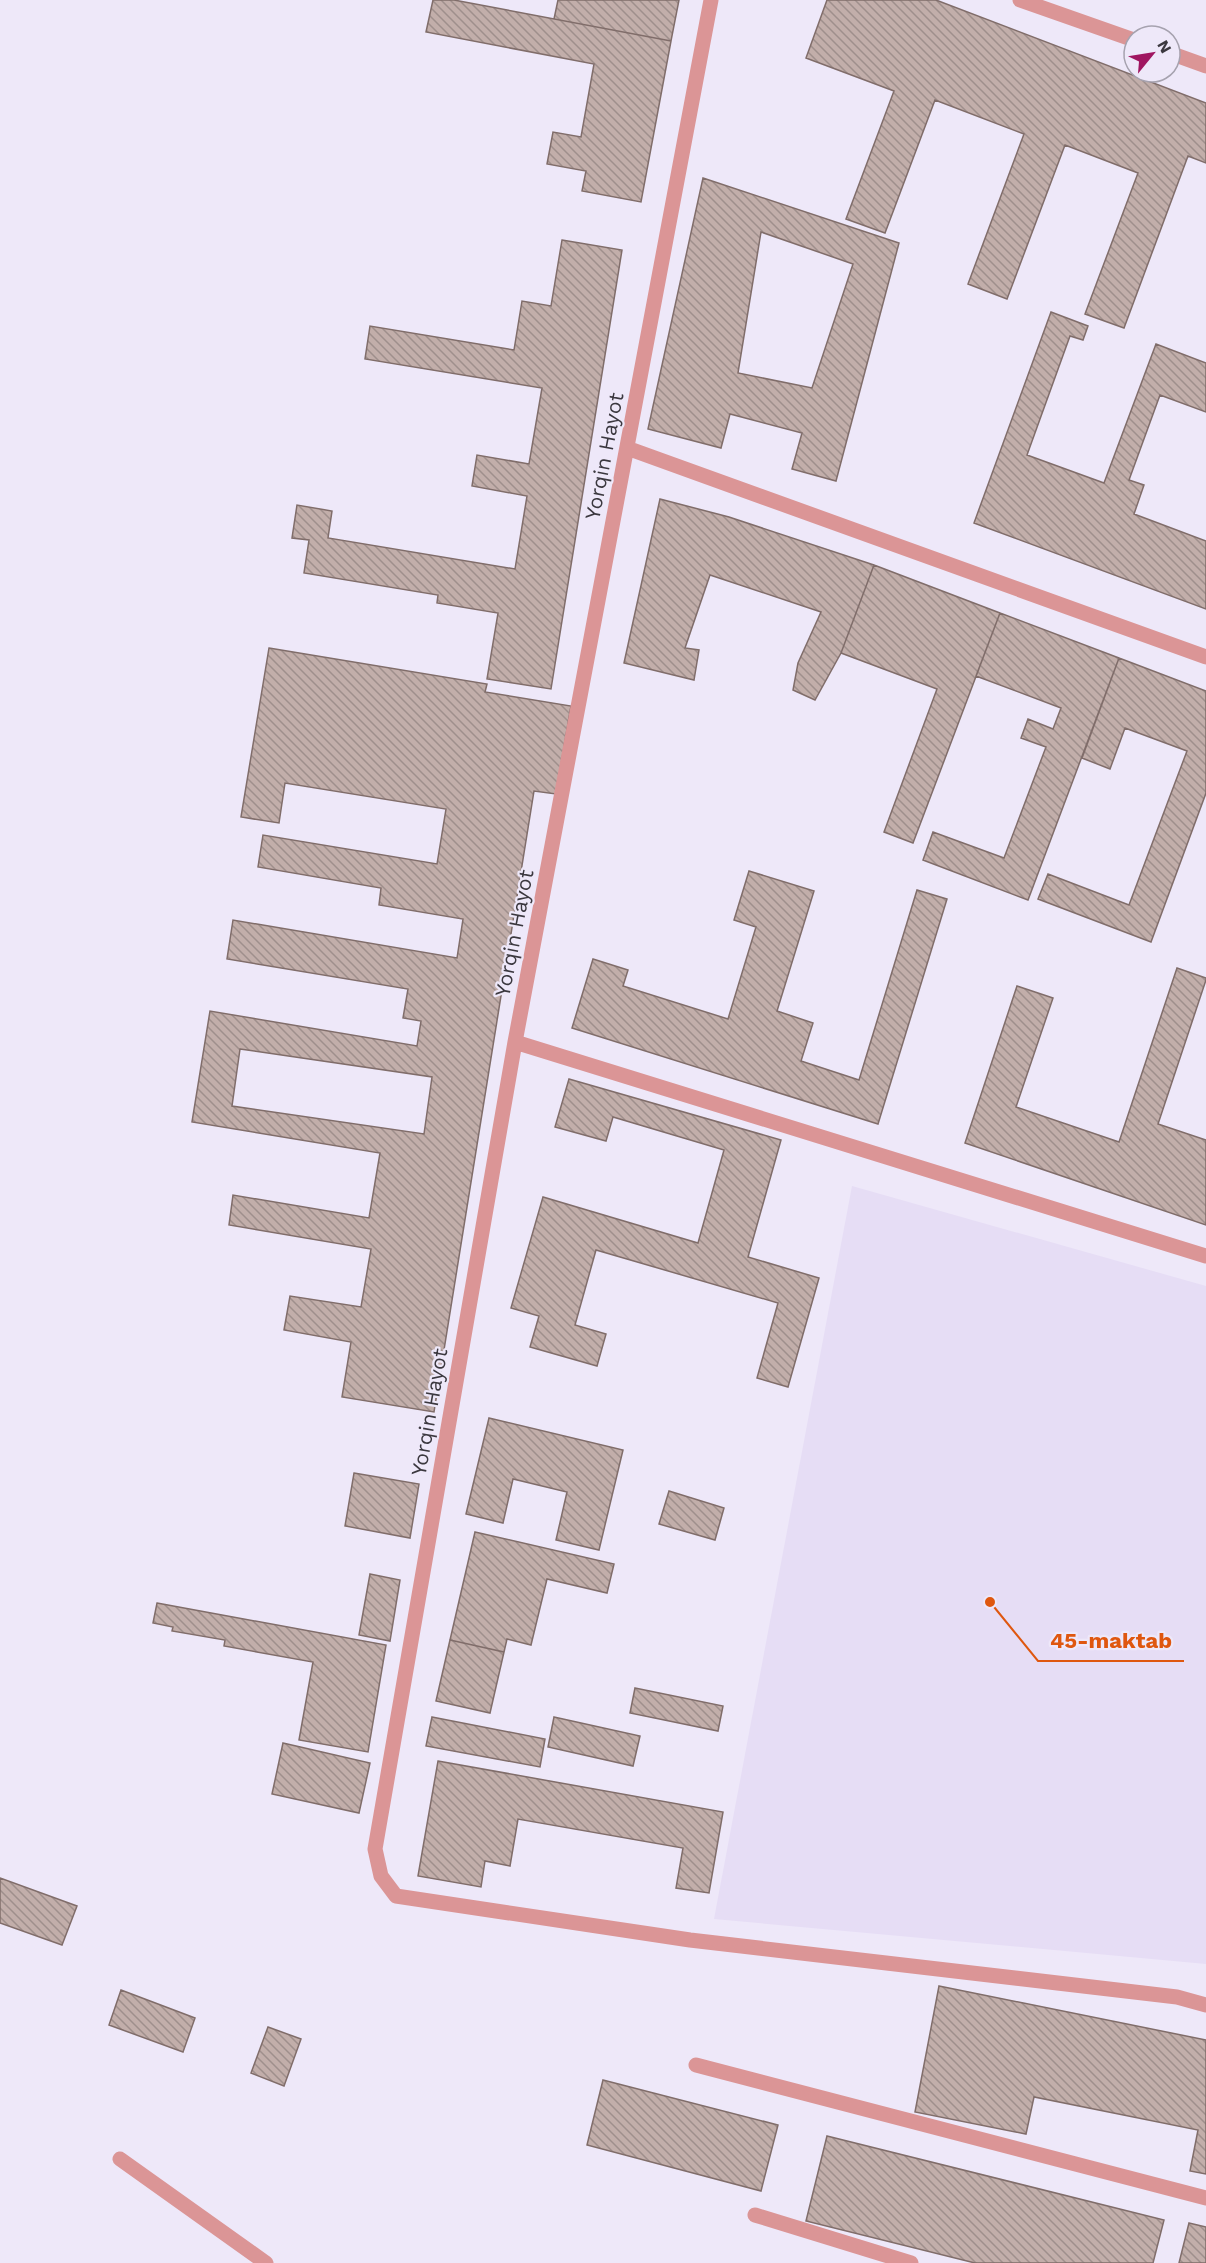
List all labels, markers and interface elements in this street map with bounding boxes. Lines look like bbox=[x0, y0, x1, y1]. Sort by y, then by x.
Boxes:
north arrow bbox=[1122, 24, 1182, 84]
text: N bbox=[1153, 37, 1176, 57]
street label: Yorqin Hayot bbox=[579, 390, 629, 522]
street label: Yorqin Hayot bbox=[489, 867, 539, 999]
street label: Yorqin Hayot bbox=[406, 1346, 453, 1478]
callout: 45-maktab bbox=[1038, 1621, 1184, 1661]
text: 45-maktab bbox=[1050, 1628, 1172, 1653]

